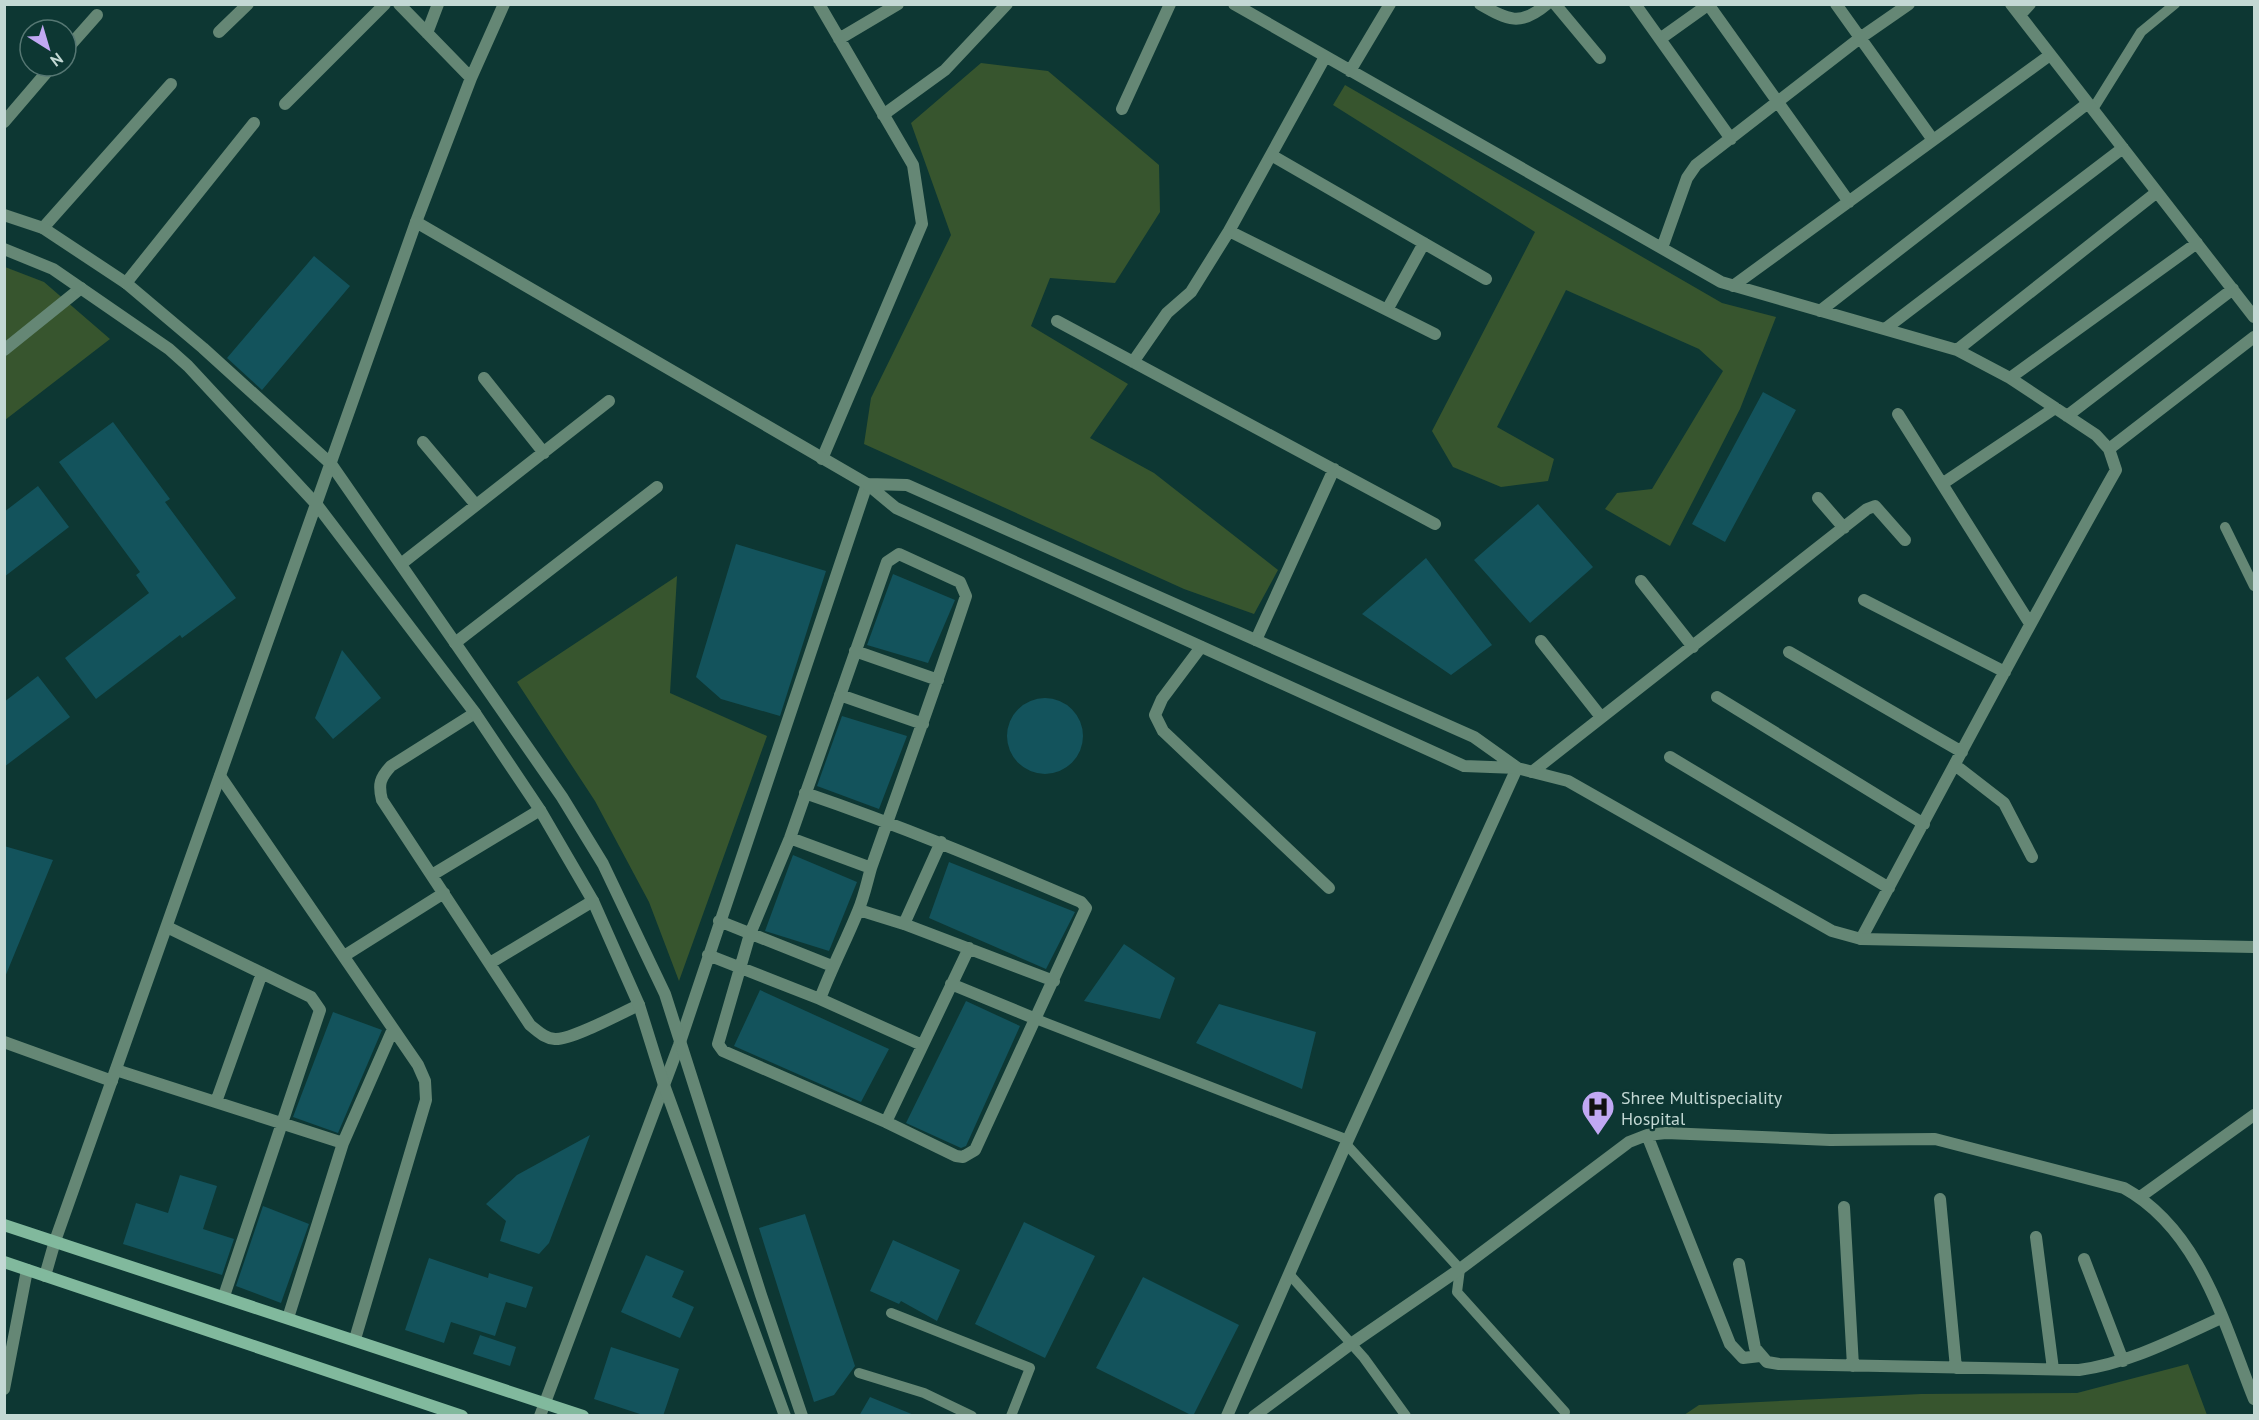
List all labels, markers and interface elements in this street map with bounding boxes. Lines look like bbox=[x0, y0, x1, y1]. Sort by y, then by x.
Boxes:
north arrow bbox=[18, 18, 78, 78]
text: N bbox=[47, 49, 67, 71]
place label: Shree Multispeciality Hospital bbox=[1621, 1086, 1783, 1130]
hospital icon: Shree Multispeciality Hospital bbox=[1580, 1089, 1616, 1136]

